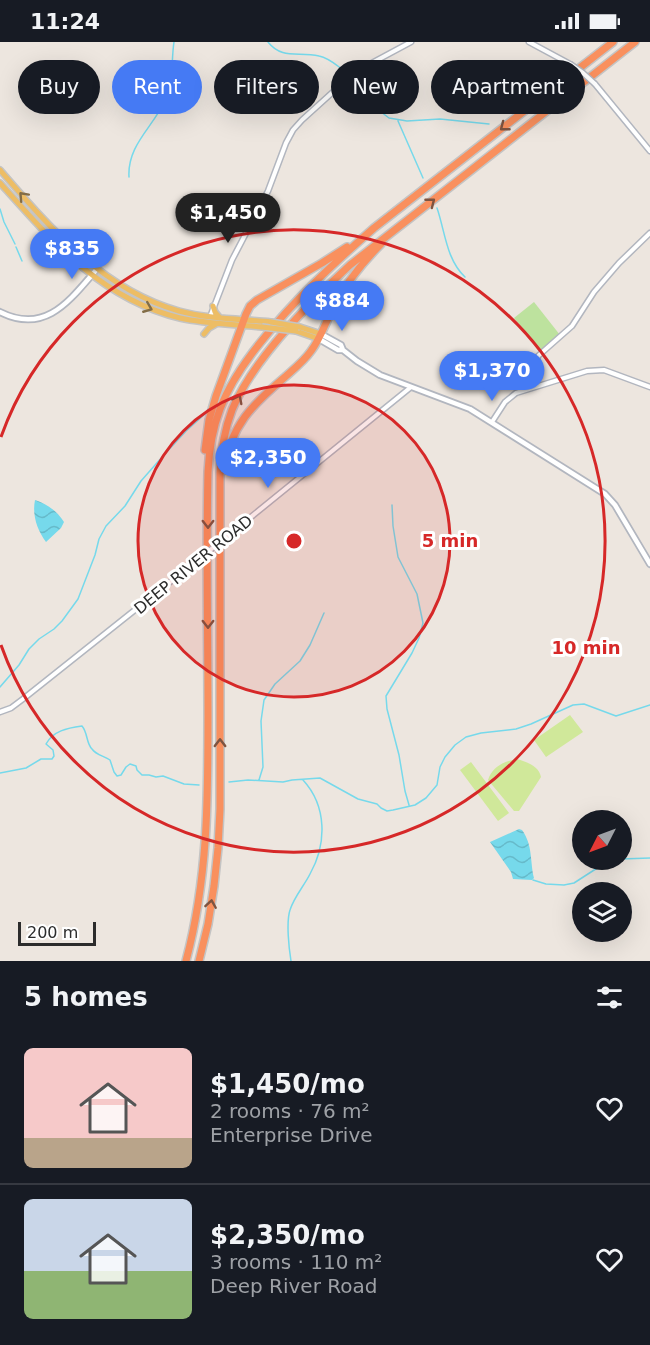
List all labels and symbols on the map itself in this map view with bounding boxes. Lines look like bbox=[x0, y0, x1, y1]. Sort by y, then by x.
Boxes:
one-way arrow bbox=[500, 119, 511, 130]
one-way arrow bbox=[19, 192, 30, 202]
pin: $1,450 bbox=[179, 193, 277, 244]
one-way arrow bbox=[424, 198, 435, 209]
pin: $835 bbox=[36, 229, 108, 280]
pin: $884 bbox=[306, 281, 378, 332]
one-way arrow bbox=[141, 301, 152, 313]
pin: $1,370 bbox=[443, 351, 541, 402]
one-way arrow bbox=[231, 394, 242, 405]
pin: $2,350 bbox=[219, 438, 317, 489]
street label: DEEP RIVER ROAD bbox=[130, 511, 256, 618]
one-way arrow bbox=[202, 519, 214, 528]
text: 5 min bbox=[422, 530, 478, 551]
centre of rings bbox=[284, 531, 304, 551]
one-way arrow bbox=[202, 619, 214, 628]
text: 10 min bbox=[551, 637, 621, 658]
one-way arrow bbox=[214, 739, 226, 748]
north arrow bbox=[572, 810, 632, 870]
one-way arrow bbox=[204, 899, 217, 909]
scale bar bbox=[18, 919, 96, 946]

